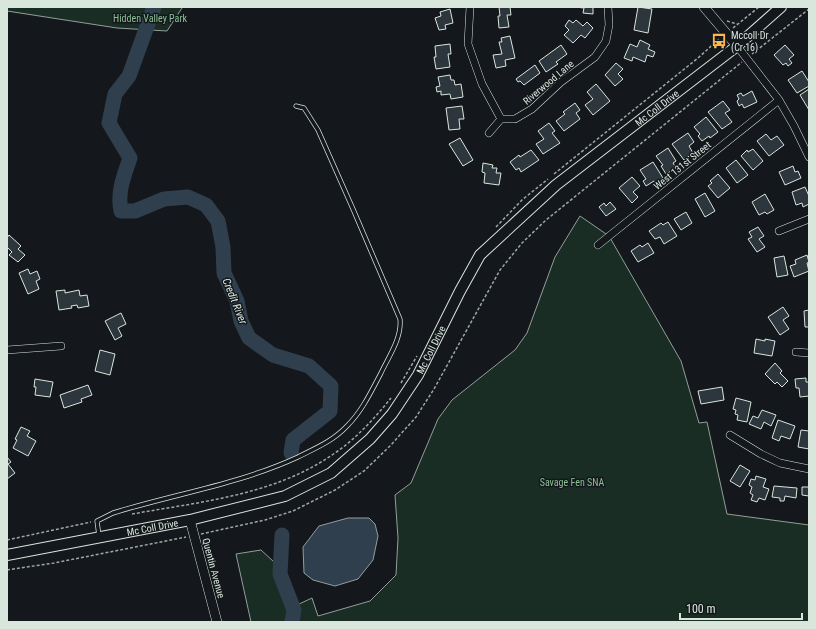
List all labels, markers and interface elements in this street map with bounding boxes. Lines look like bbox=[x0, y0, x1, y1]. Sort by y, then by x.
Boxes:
park label: Hidden Valley Park bbox=[113, 13, 187, 24]
place label: Mccoll Dr (Cr 16) bbox=[731, 30, 768, 54]
bus stop icon: Mccoll Dr (Cr 16) bbox=[710, 32, 728, 50]
street label: Riverwood Lane bbox=[521, 58, 576, 107]
street label: Mc Coll Drive bbox=[633, 88, 681, 128]
street label: West 131st Street bbox=[652, 139, 713, 192]
water label: Credit River bbox=[219, 276, 250, 327]
street label: Mc Coll Drive bbox=[415, 324, 448, 376]
park label: Savage Fen SNA bbox=[540, 477, 605, 488]
street label: Mc Coll Drive bbox=[126, 517, 179, 538]
street label: Quentin Avenue bbox=[200, 537, 227, 600]
scale bar bbox=[680, 595, 802, 621]
text: 100 m bbox=[686, 602, 716, 616]

